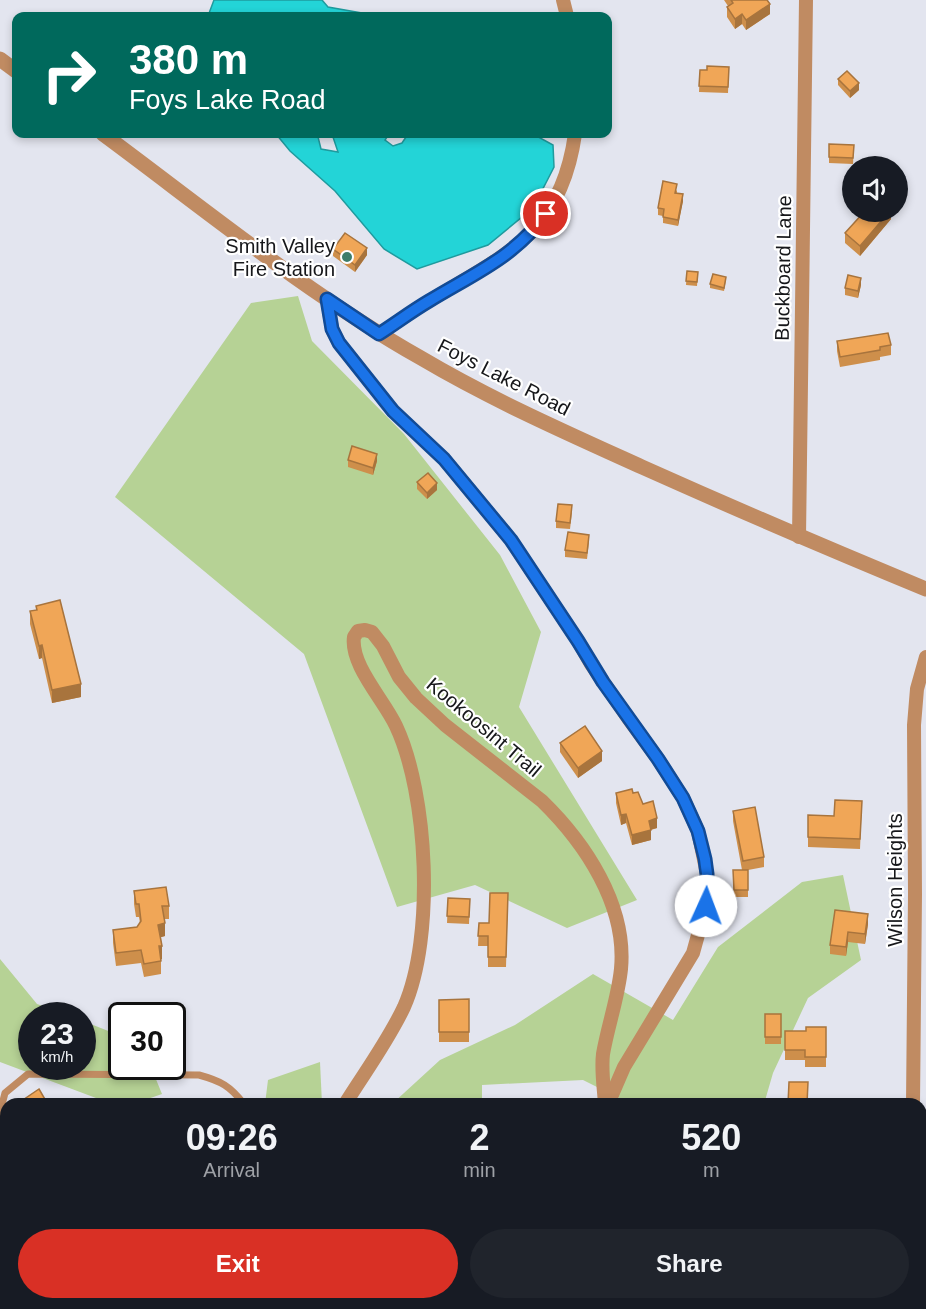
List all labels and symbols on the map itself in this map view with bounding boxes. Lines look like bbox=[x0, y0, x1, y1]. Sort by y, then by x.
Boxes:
pin bbox=[520, 188, 571, 239]
street label: Buckboard Lane bbox=[771, 195, 795, 341]
place label: Smith Valley Fire Station bbox=[225, 235, 335, 280]
marker: Smith Valley Fire Station bbox=[340, 250, 354, 264]
street label: Foys Lake Road bbox=[434, 334, 574, 420]
street label: Kookoosint Trail bbox=[422, 673, 546, 781]
street label: Wilson Heights bbox=[884, 813, 906, 947]
position arrow bbox=[674, 874, 738, 938]
speed limit sign: 30 bbox=[108, 1002, 186, 1080]

